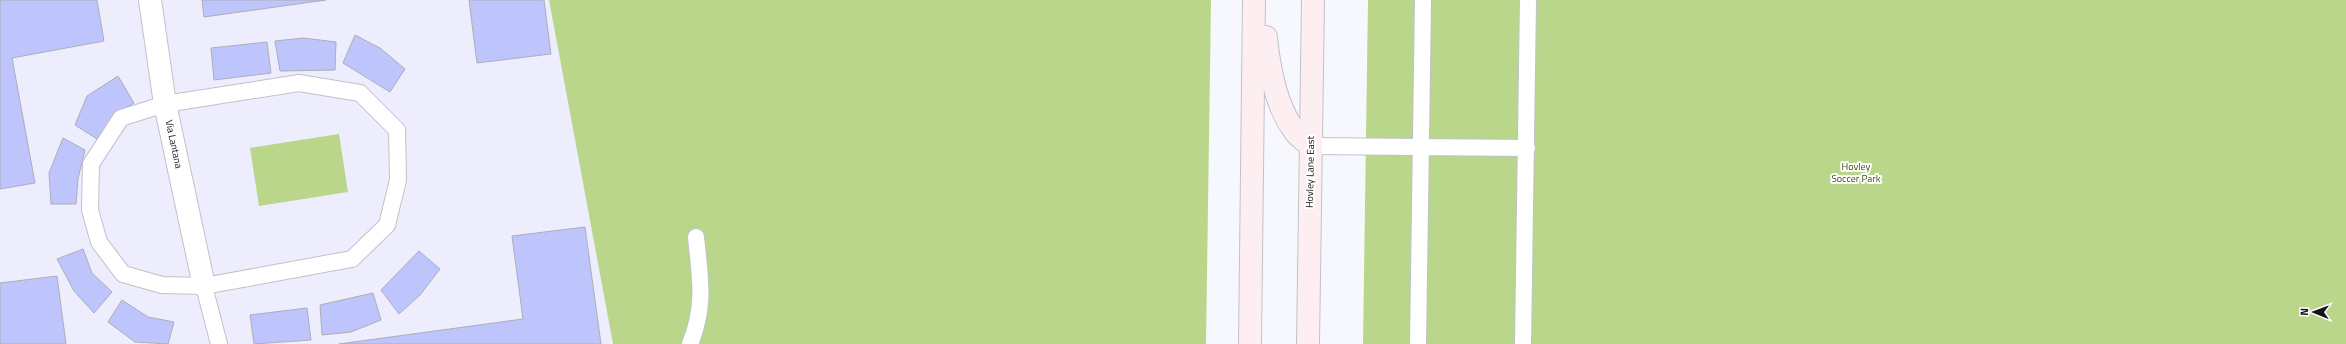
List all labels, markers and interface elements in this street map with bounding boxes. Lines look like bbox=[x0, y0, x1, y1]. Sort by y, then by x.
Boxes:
street label: Via Lantana bbox=[162, 118, 186, 170]
street label: Hovley Lane East bbox=[1302, 135, 1318, 208]
park label: Hovley Soccer Park bbox=[1831, 159, 1881, 186]
north arrow bbox=[2294, 292, 2334, 332]
text: N bbox=[2296, 308, 2312, 316]

